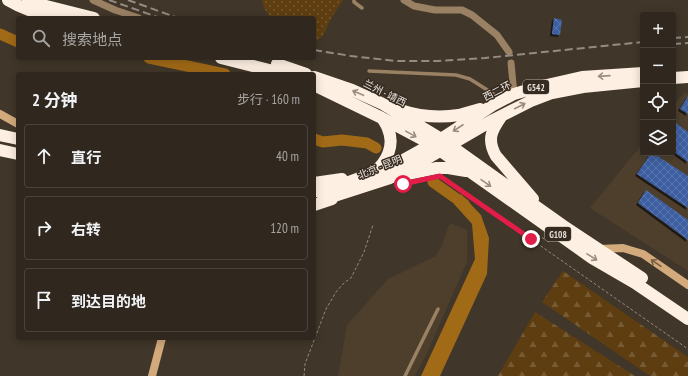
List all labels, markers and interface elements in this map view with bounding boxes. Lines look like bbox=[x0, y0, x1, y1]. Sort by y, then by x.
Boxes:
map controls bbox=[640, 12, 676, 156]
button: + bbox=[640, 12, 676, 48]
search box bbox=[16, 16, 316, 60]
icon: search bbox=[30, 27, 52, 49]
text: 搜索地点 bbox=[62, 30, 122, 49]
button: − bbox=[640, 48, 676, 84]
one-way arrow bbox=[598, 72, 611, 79]
street label: 兰州 - 靖西 bbox=[361, 77, 409, 109]
street label: 西二环 bbox=[481, 78, 513, 104]
road number: G542 bbox=[523, 80, 549, 94]
button: locate bbox=[640, 84, 676, 120]
text: 2 分钟 bbox=[32, 89, 78, 111]
one-way arrow bbox=[352, 89, 364, 96]
text: 步行 · 160 m bbox=[237, 91, 300, 108]
one-way arrow bbox=[514, 102, 526, 109]
button: layers bbox=[640, 120, 676, 156]
one-way arrow bbox=[453, 124, 464, 132]
one-way arrow bbox=[405, 130, 417, 138]
icon: ahead bbox=[33, 145, 55, 167]
text: 直行 bbox=[71, 148, 101, 167]
text: 40 m bbox=[276, 148, 299, 165]
street label: 北京 - 昆明 bbox=[356, 152, 404, 182]
route start bbox=[394, 175, 412, 193]
one-way arrow bbox=[480, 179, 491, 187]
icon: right bbox=[33, 217, 55, 239]
text: 右转 bbox=[71, 220, 101, 239]
text: 120 m bbox=[270, 220, 299, 237]
road number: G108 bbox=[545, 227, 571, 241]
route end bbox=[522, 230, 540, 248]
one-way arrow bbox=[586, 254, 598, 262]
one-way arrow bbox=[651, 259, 662, 267]
icon: arrive bbox=[33, 289, 55, 311]
text: 到达目的地 bbox=[71, 292, 146, 311]

